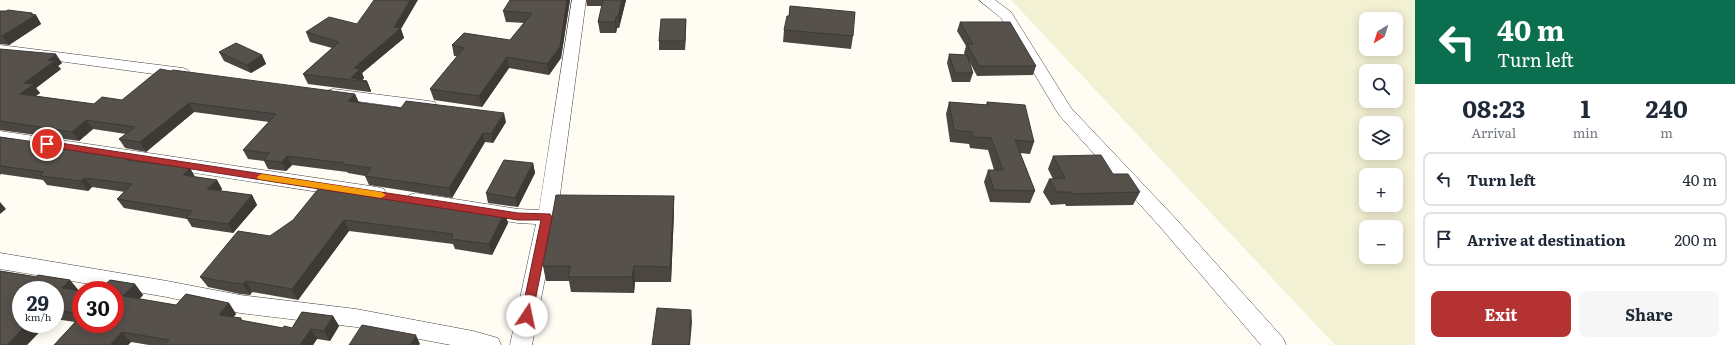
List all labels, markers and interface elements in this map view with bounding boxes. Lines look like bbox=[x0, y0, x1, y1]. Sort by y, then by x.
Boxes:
text: 40 m bbox=[1497, 8, 1565, 50]
north arrow bbox=[1359, 12, 1403, 56]
map controls bbox=[1359, 12, 1403, 264]
icon: left bbox=[1431, 16, 1483, 68]
text: Turn left bbox=[1497, 46, 1574, 73]
button: search bbox=[1359, 64, 1403, 108]
text: 08:23 bbox=[1462, 90, 1525, 125]
text: 1 bbox=[1580, 90, 1590, 125]
text: 240 bbox=[1646, 90, 1688, 125]
button: layers bbox=[1359, 116, 1403, 160]
text: Arrival bbox=[1472, 123, 1516, 142]
text: min bbox=[1573, 123, 1598, 142]
text: m bbox=[1660, 123, 1673, 142]
pin bbox=[30, 127, 64, 161]
icon: arrive bbox=[36, 133, 58, 155]
button: + bbox=[1359, 168, 1403, 212]
icon: left bbox=[1433, 168, 1455, 190]
text: Turn left bbox=[1467, 168, 1536, 191]
text: 40 m bbox=[1683, 168, 1717, 191]
button: − bbox=[1359, 220, 1403, 264]
icon: arrive bbox=[1433, 228, 1455, 250]
text: Arrive at destination bbox=[1467, 228, 1626, 251]
text: 200 m bbox=[1675, 228, 1717, 251]
speed limit sign: 30 bbox=[72, 281, 124, 333]
text: 29 bbox=[27, 287, 49, 317]
button: Exit bbox=[1431, 291, 1571, 337]
button: Share bbox=[1579, 291, 1719, 337]
position arrow bbox=[506, 295, 548, 337]
text: km/h bbox=[25, 309, 51, 324]

